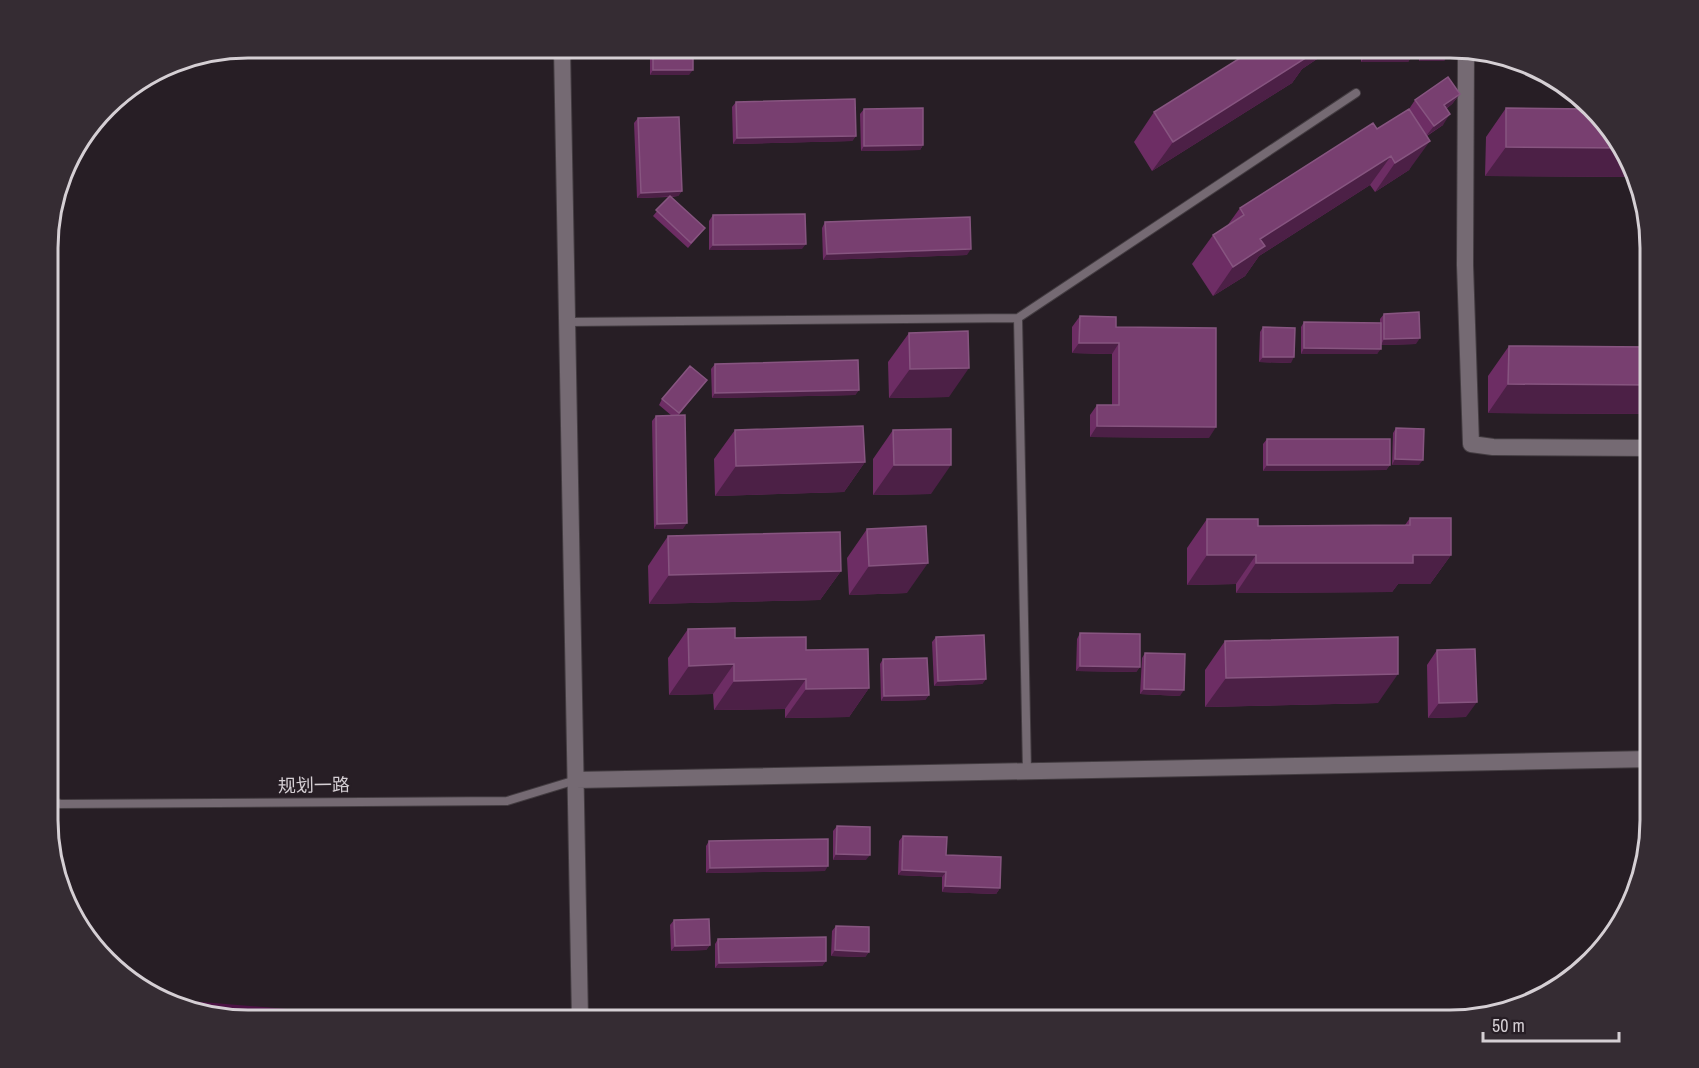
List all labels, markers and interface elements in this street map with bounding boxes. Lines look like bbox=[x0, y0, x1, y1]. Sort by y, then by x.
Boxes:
street label: 规划一路 bbox=[278, 772, 350, 798]
scale bar bbox=[1483, 1005, 1620, 1043]
text: 50 m bbox=[1492, 1013, 1525, 1038]

